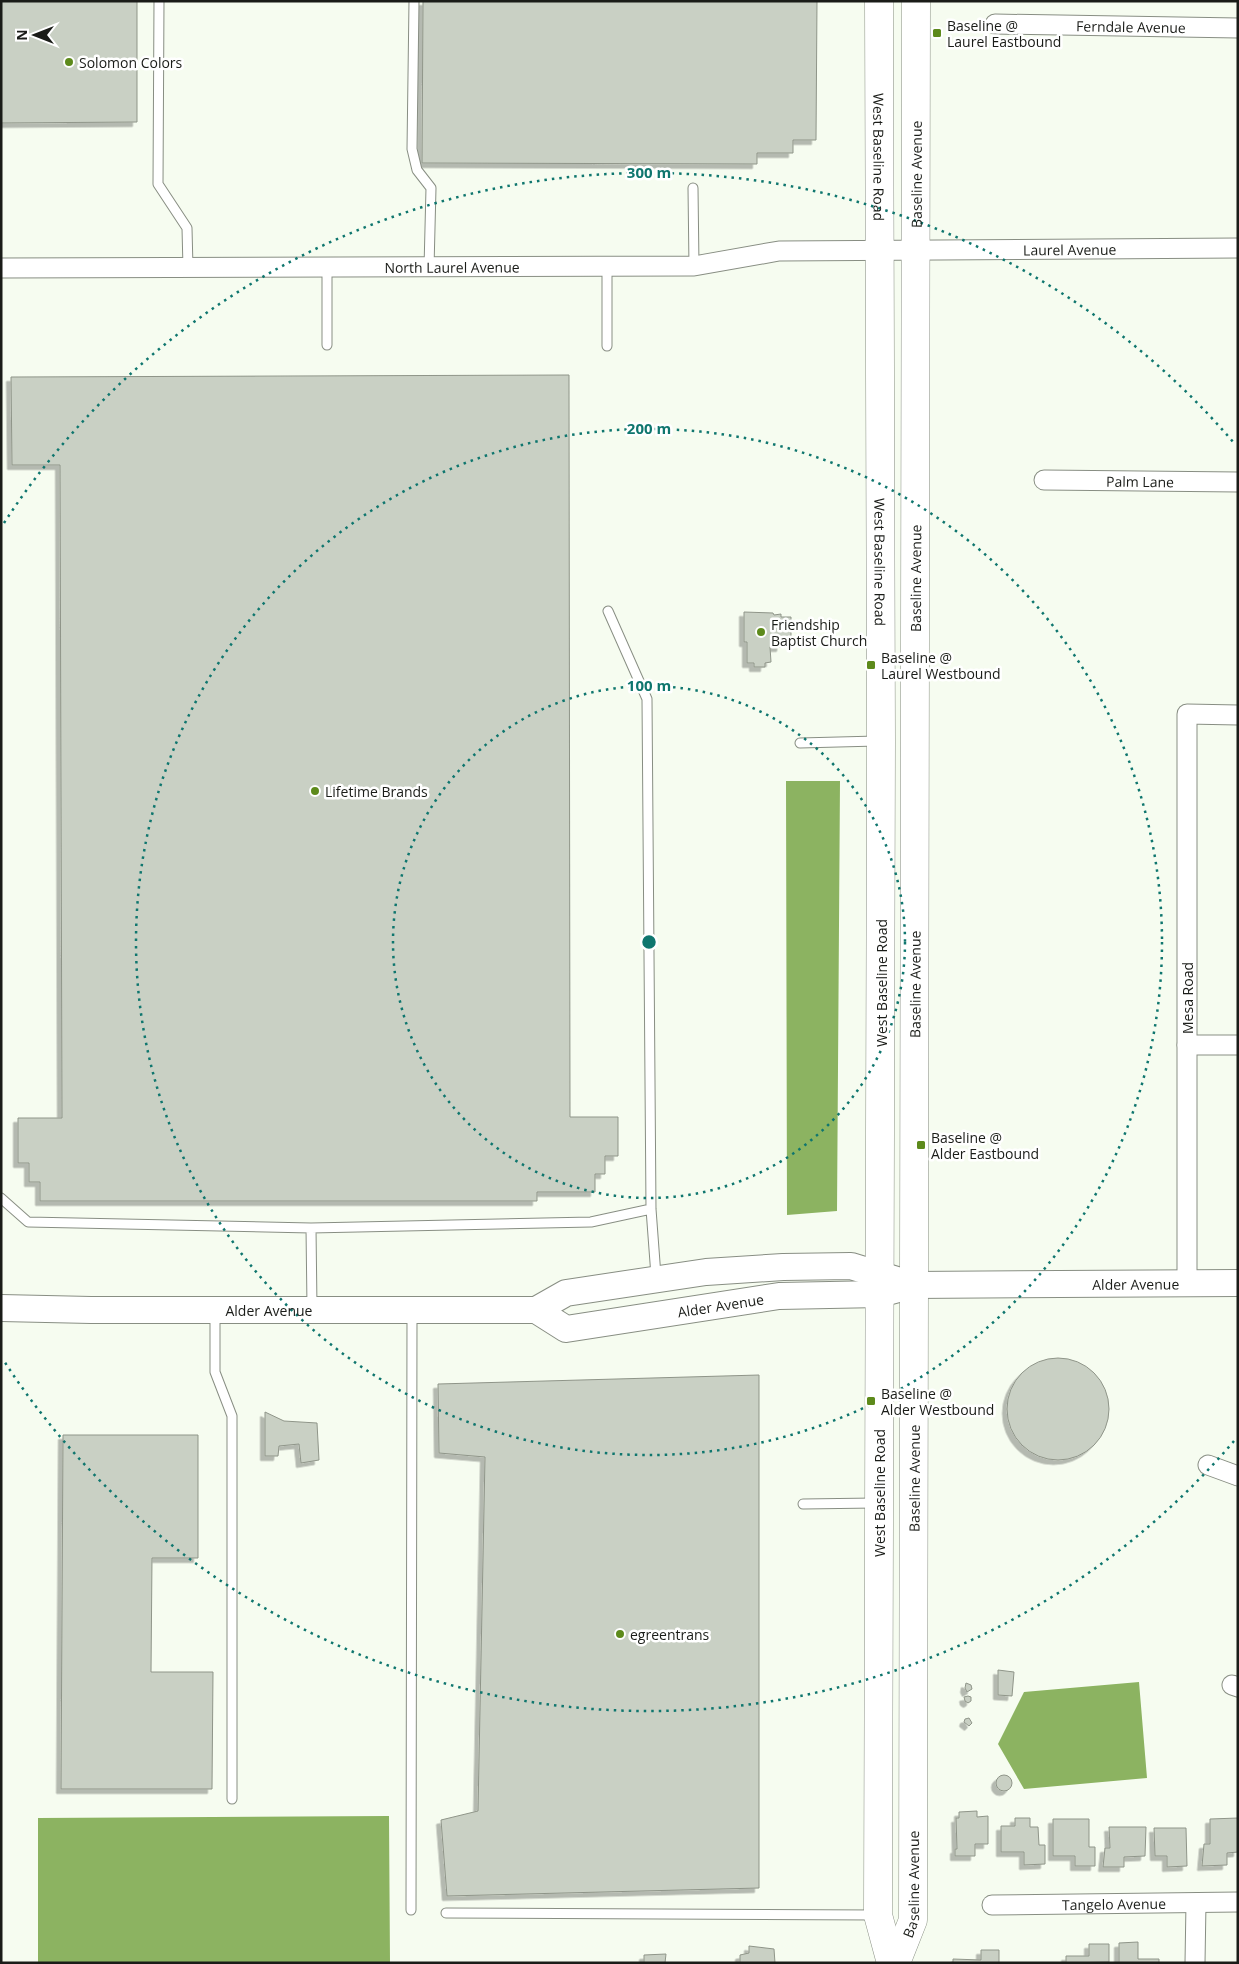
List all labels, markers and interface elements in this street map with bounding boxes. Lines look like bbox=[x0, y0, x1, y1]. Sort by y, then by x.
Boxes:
north arrow bbox=[10, 10, 60, 60]
place label: Baseline @ Laurel Eastbound bbox=[947, 16, 1061, 51]
street label: Ferndale Avenue bbox=[1076, 16, 1186, 37]
marker: Baseline @ Laurel Eastbound bbox=[931, 27, 943, 39]
text: N bbox=[12, 29, 31, 41]
place label: Solomon Colors bbox=[79, 53, 183, 72]
marker: Solomon Colors bbox=[63, 56, 75, 68]
street label: West Baseline Road bbox=[870, 93, 889, 221]
street label: Baseline Avenue bbox=[906, 120, 925, 228]
text: 300 m bbox=[627, 162, 671, 182]
street label: Laurel Avenue bbox=[1023, 239, 1117, 259]
street label: North Laurel Avenue bbox=[384, 257, 520, 276]
text: 200 m bbox=[627, 418, 671, 438]
street label: Palm Lane bbox=[1106, 471, 1174, 491]
street label: West Baseline Road bbox=[871, 498, 890, 626]
street label: Baseline Avenue bbox=[906, 524, 925, 632]
place label: Friendship Baptist Church bbox=[771, 615, 867, 650]
marker: Friendship Baptist Church bbox=[755, 626, 767, 638]
place label: Baseline @ Laurel Westbound bbox=[881, 648, 1001, 683]
marker: Baseline @ Laurel Westbound bbox=[865, 659, 877, 671]
text: 100 m bbox=[627, 675, 671, 695]
place label: Lifetime Brands bbox=[325, 782, 428, 801]
marker: Lifetime Brands bbox=[309, 785, 321, 797]
street label: West Baseline Road bbox=[872, 919, 891, 1047]
street label: Baseline Avenue bbox=[905, 930, 924, 1038]
centre of rings bbox=[640, 933, 658, 951]
street label: Mesa Road bbox=[1178, 962, 1197, 1034]
place label: Baseline @ Alder Eastbound bbox=[931, 1128, 1039, 1163]
marker: Baseline @ Alder Eastbound bbox=[915, 1139, 927, 1151]
street label: Alder Avenue bbox=[1092, 1274, 1179, 1293]
street label: Alder Avenue bbox=[676, 1289, 765, 1321]
street label: Alder Avenue bbox=[225, 1301, 313, 1320]
place label: Baseline @ Alder Westbound bbox=[881, 1384, 994, 1419]
marker: Baseline @ Alder Westbound bbox=[865, 1395, 877, 1407]
street label: Baseline Avenue bbox=[904, 1424, 923, 1532]
street label: West Baseline Road bbox=[870, 1429, 889, 1557]
place label: egreentrans bbox=[630, 1625, 710, 1644]
marker: egreentrans bbox=[614, 1628, 626, 1640]
street label: Baseline Avenue bbox=[898, 1830, 923, 1940]
street label: Tangelo Avenue bbox=[1062, 1893, 1166, 1914]

